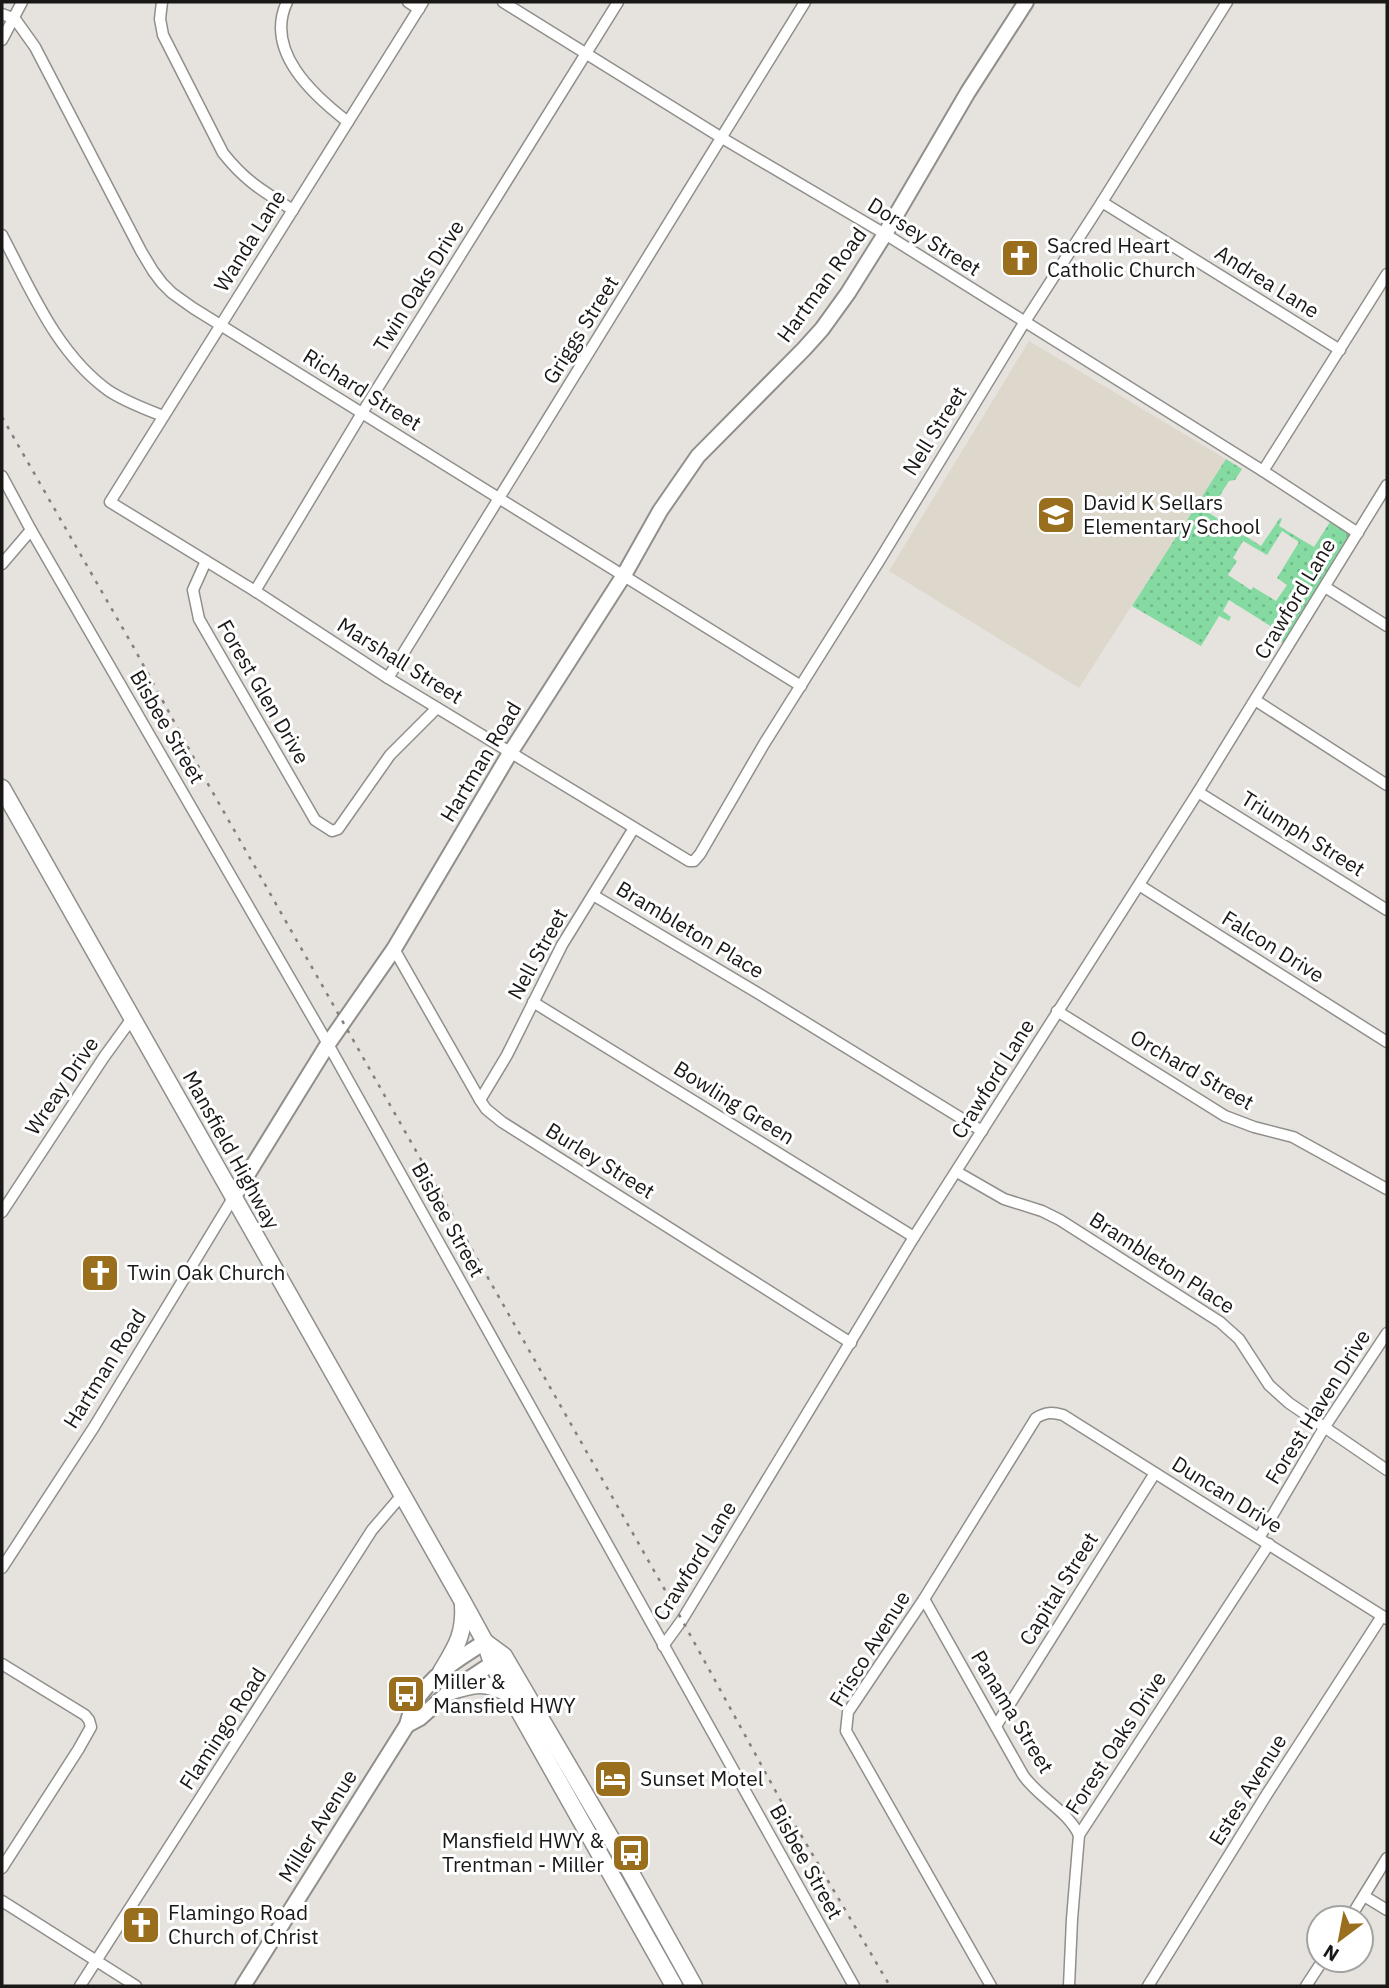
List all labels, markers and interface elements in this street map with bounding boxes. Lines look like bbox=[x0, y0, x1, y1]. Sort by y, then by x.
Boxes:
street label: Wanda Lane bbox=[207, 184, 292, 297]
street label: Dorsey Street bbox=[863, 190, 986, 282]
street label: Twin Oaks Drive bbox=[366, 214, 470, 357]
street label: Hartman Road bbox=[770, 221, 872, 348]
place label: Sacred Heart Catholic Church bbox=[1047, 231, 1196, 283]
church icon: Sacred Heart Catholic Church bbox=[999, 237, 1041, 279]
street label: Andrea Lane bbox=[1210, 238, 1325, 324]
street label: Griggs Street bbox=[536, 270, 624, 389]
street label: Richard Street bbox=[298, 342, 427, 437]
street label: Nell Street bbox=[896, 381, 973, 480]
place label: David K Sellars Elementary School bbox=[1083, 488, 1260, 540]
school or university icon: David K Sellars Elementary School bbox=[1035, 494, 1077, 536]
street label: Crawford Lane bbox=[1247, 533, 1341, 664]
street label: Marshall Street bbox=[332, 610, 469, 710]
street label: Forest Glen Drive bbox=[211, 614, 316, 769]
street label: Bisbee Street bbox=[124, 665, 212, 788]
street label: Hartman Road bbox=[433, 696, 527, 827]
street label: Triumph Street bbox=[1236, 784, 1371, 882]
street label: Brambleton Place bbox=[611, 874, 770, 984]
street label: Nell Street bbox=[501, 903, 574, 1004]
street label: Falcon Drive bbox=[1217, 904, 1330, 989]
street label: Crawford Lane bbox=[944, 1013, 1040, 1144]
street label: Orchard Street bbox=[1126, 1022, 1259, 1116]
street label: Wreay Drive bbox=[18, 1031, 104, 1140]
street label: Bowling Green bbox=[669, 1054, 800, 1150]
street label: Mansfield Highway bbox=[177, 1065, 287, 1234]
street label: Burley Street bbox=[541, 1116, 660, 1205]
street label: Bisbee Street bbox=[406, 1157, 492, 1282]
street label: Brambleton Place bbox=[1085, 1205, 1241, 1320]
church icon: Twin Oak Church bbox=[79, 1252, 121, 1294]
place label: Twin Oak Church bbox=[127, 1258, 286, 1286]
street label: Hartman Road bbox=[56, 1303, 152, 1434]
street label: Forest Haven Drive bbox=[1258, 1324, 1376, 1489]
street label: Duncan Drive bbox=[1167, 1449, 1288, 1539]
street label: Crawford Lane bbox=[646, 1495, 742, 1626]
street label: Capital Street bbox=[1012, 1527, 1104, 1650]
street label: Frisco Avenue bbox=[822, 1585, 916, 1712]
street label: Panama Street bbox=[965, 1645, 1061, 1778]
street label: Flamingo Road bbox=[172, 1662, 272, 1795]
street label: Forest Oaks Drive bbox=[1058, 1665, 1172, 1819]
place label: Miller & Mansfield HWY bbox=[433, 1667, 576, 1719]
bus stop icon: Miller & Mansfield HWY bbox=[385, 1673, 427, 1715]
street label: Estes Avenue bbox=[1202, 1728, 1293, 1851]
hotel icon: Sunset Motel bbox=[592, 1758, 634, 1800]
street label: Miller Avenue bbox=[271, 1764, 363, 1887]
place label: Sunset Motel bbox=[640, 1764, 764, 1792]
street label: Bisbee Street bbox=[764, 1799, 850, 1924]
place label: Mansfield HWY & Trentman - Miller bbox=[442, 1826, 604, 1878]
bus stop icon: Mansfield HWY & Trentman - Miller bbox=[610, 1832, 652, 1874]
place label: Flamingo Road Church of Christ bbox=[168, 1898, 319, 1950]
church icon: Flamingo Road Church of Christ bbox=[120, 1904, 162, 1946]
north arrow bbox=[1305, 1904, 1375, 1974]
text: N bbox=[1319, 1940, 1343, 1967]

